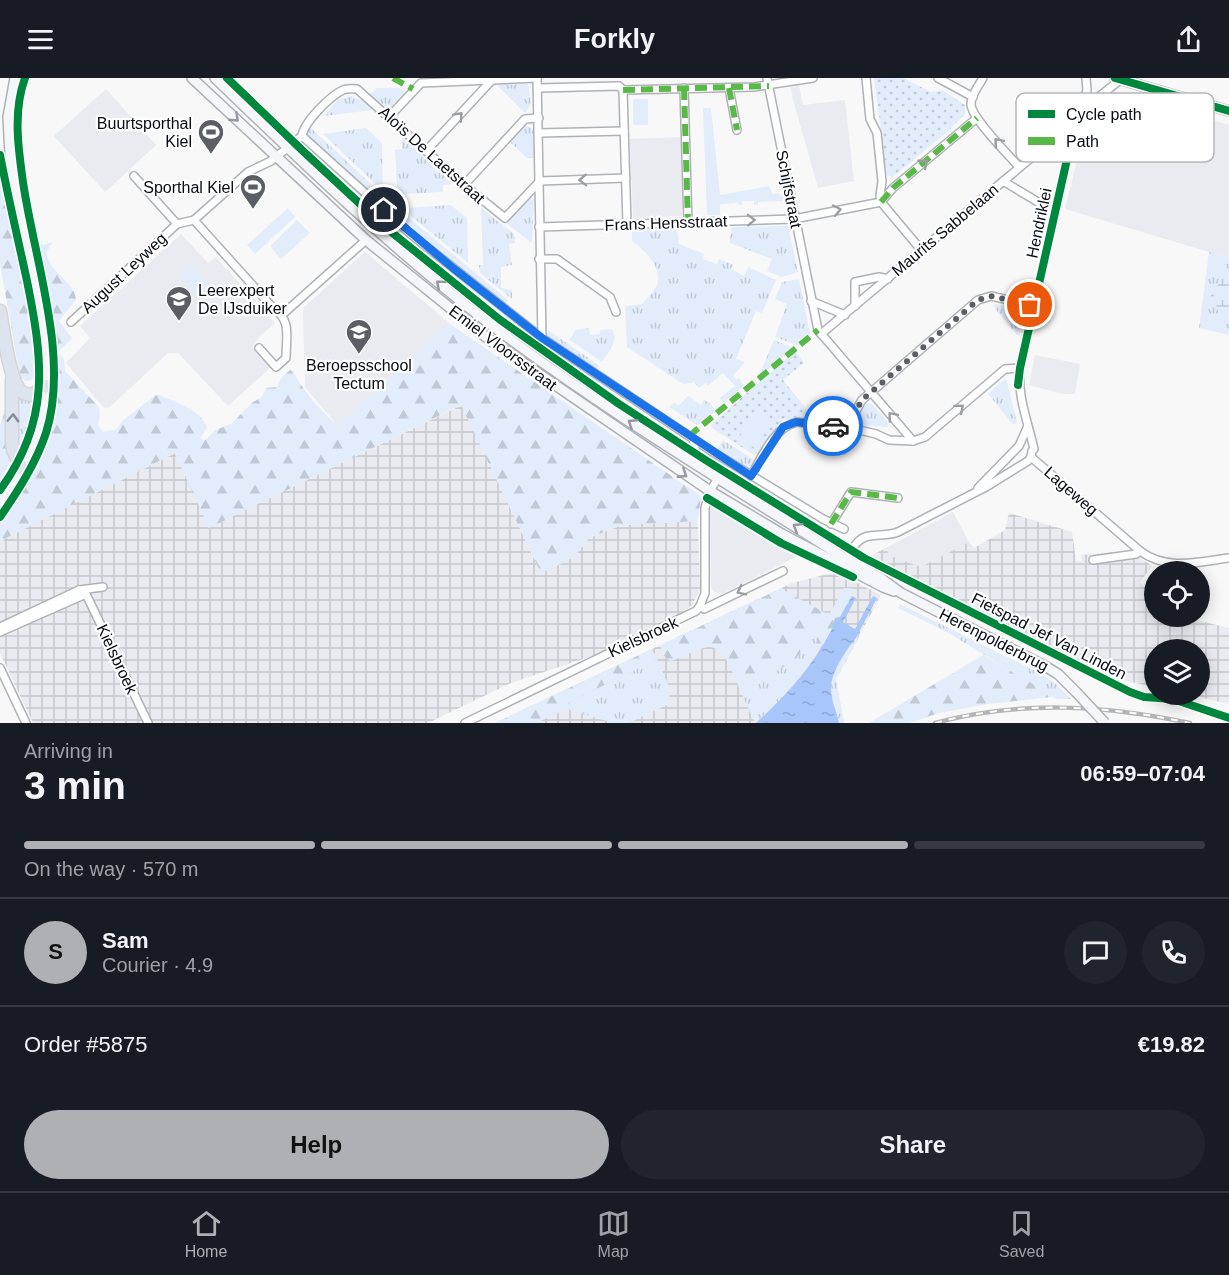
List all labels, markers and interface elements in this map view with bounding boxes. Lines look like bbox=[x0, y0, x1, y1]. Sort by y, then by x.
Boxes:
icon: menu bbox=[24, 23, 57, 56]
icon: share bbox=[1172, 23, 1205, 56]
text: Forkly bbox=[574, 24, 655, 54]
legend bbox=[1016, 93, 1214, 162]
street label: Aloïs De Laetstraat bbox=[376, 103, 489, 207]
text: Cycle path bbox=[1066, 106, 1142, 123]
one-way arrow bbox=[228, 111, 239, 122]
one-way arrow bbox=[452, 113, 463, 123]
place label: Buurtsporthal Kiel bbox=[97, 115, 192, 150]
sports icon: Buurtsporthal Kiel bbox=[196, 117, 226, 155]
text: Path bbox=[1066, 133, 1099, 150]
one-way arrow bbox=[994, 138, 1005, 149]
street label: Schijfstraat bbox=[773, 149, 805, 230]
one-way arrow bbox=[917, 159, 928, 170]
sports icon: Sporthal Kiel bbox=[238, 172, 268, 210]
one-way arrow bbox=[578, 173, 587, 186]
place label: Sporthal Kiel bbox=[143, 179, 234, 196]
street label: Maurits Sabbelaan bbox=[888, 181, 1002, 279]
pin bbox=[358, 184, 409, 235]
street label: Hendriklei bbox=[1023, 186, 1055, 260]
icon: home bbox=[367, 193, 400, 226]
one-way arrow bbox=[832, 204, 842, 217]
street label: Frans Hensstraat bbox=[604, 212, 728, 234]
one-way arrow bbox=[747, 214, 756, 227]
street label: August Leyweg bbox=[78, 229, 170, 317]
pin bbox=[1004, 279, 1055, 330]
one-way arrow bbox=[436, 281, 447, 292]
place label: Leerexpert De IJsduiker bbox=[198, 282, 288, 317]
school or university icon: Leerexpert De IJsduiker bbox=[164, 284, 194, 322]
icon: bag bbox=[1013, 288, 1046, 321]
street label: Emiel Vloorsstraat bbox=[446, 302, 560, 394]
school or university icon: Beroepsschool Tectum bbox=[344, 317, 374, 355]
place label: Beroepsschool Tectum bbox=[306, 357, 412, 392]
courier bbox=[803, 396, 863, 456]
one-way arrow bbox=[953, 404, 964, 415]
icon: car bbox=[817, 410, 850, 443]
one-way arrow bbox=[888, 412, 899, 423]
one-way arrow bbox=[6, 413, 19, 422]
one-way arrow bbox=[628, 419, 639, 430]
street label: Lageweg bbox=[1041, 463, 1101, 519]
one-way arrow bbox=[677, 466, 687, 478]
one-way arrow bbox=[793, 523, 803, 535]
map controls bbox=[1144, 561, 1210, 705]
button: locate bbox=[1144, 561, 1210, 627]
one-way arrow bbox=[737, 584, 748, 596]
street label: Fietspad Jef Van Linden bbox=[969, 590, 1129, 682]
street label: Herenpolderbrug bbox=[937, 605, 1051, 675]
street label: Kielsbroek bbox=[606, 613, 681, 660]
street label: Kielsbroek bbox=[94, 622, 141, 697]
button: layers bbox=[1144, 639, 1210, 705]
text: Arriving in bbox=[24, 740, 113, 762]
text: 06:59–07:04 bbox=[1080, 761, 1205, 786]
text: 3 min bbox=[24, 764, 126, 807]
text: On the way · 570 m bbox=[24, 858, 199, 880]
button: chat bbox=[1064, 921, 1127, 984]
button: phone bbox=[1142, 921, 1205, 984]
text: Sam bbox=[102, 928, 148, 953]
text: S bbox=[48, 939, 63, 964]
text: Courier · 4.9 bbox=[102, 954, 213, 976]
text: Order #5875 bbox=[24, 1032, 148, 1057]
text: €19.82 bbox=[1138, 1032, 1205, 1057]
button: Help bbox=[24, 1110, 609, 1179]
button: Share bbox=[621, 1110, 1205, 1179]
tab: Home bbox=[185, 1207, 227, 1261]
tab: Map bbox=[597, 1207, 630, 1261]
tab: Saved bbox=[999, 1207, 1044, 1261]

